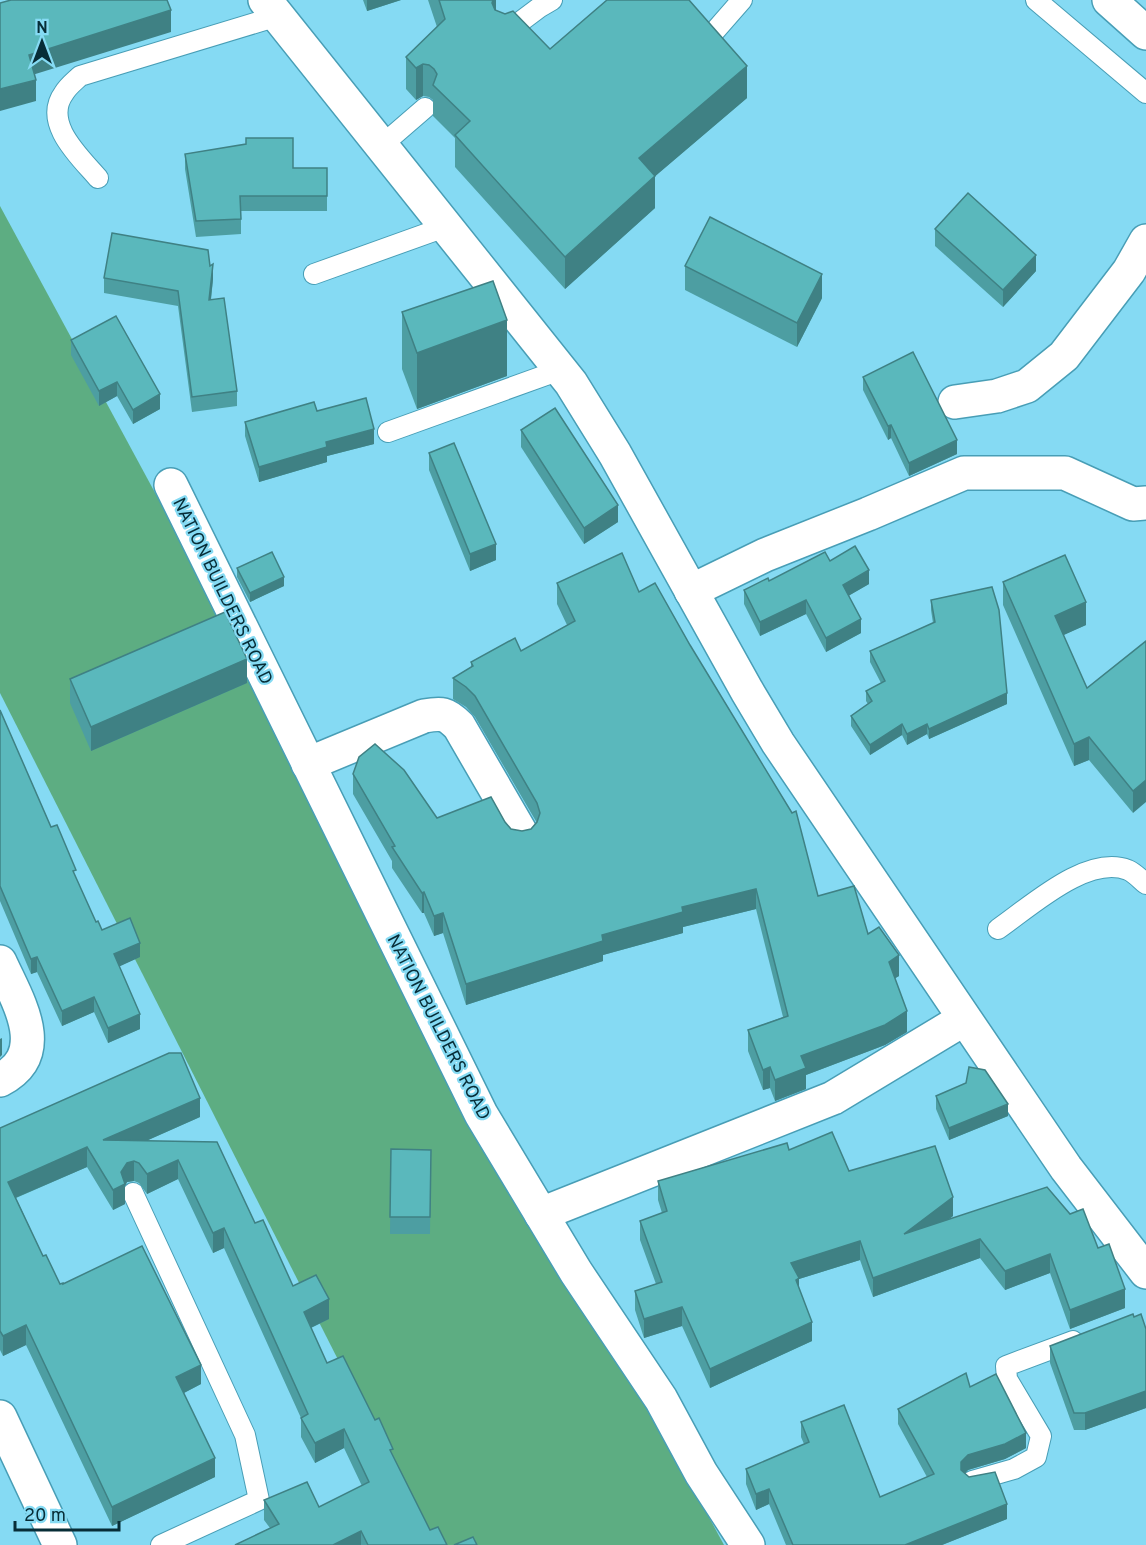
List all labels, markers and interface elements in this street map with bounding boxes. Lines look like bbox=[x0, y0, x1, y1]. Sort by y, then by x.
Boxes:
north arrow bbox=[12, 12, 72, 72]
text: N bbox=[36, 19, 48, 39]
street label: NATION BUILDERS ROAD bbox=[166, 494, 277, 689]
street label: NATION BUILDERS ROAD bbox=[381, 931, 494, 1124]
scale bar bbox=[15, 1494, 118, 1532]
text: 20 m bbox=[24, 1505, 66, 1528]

